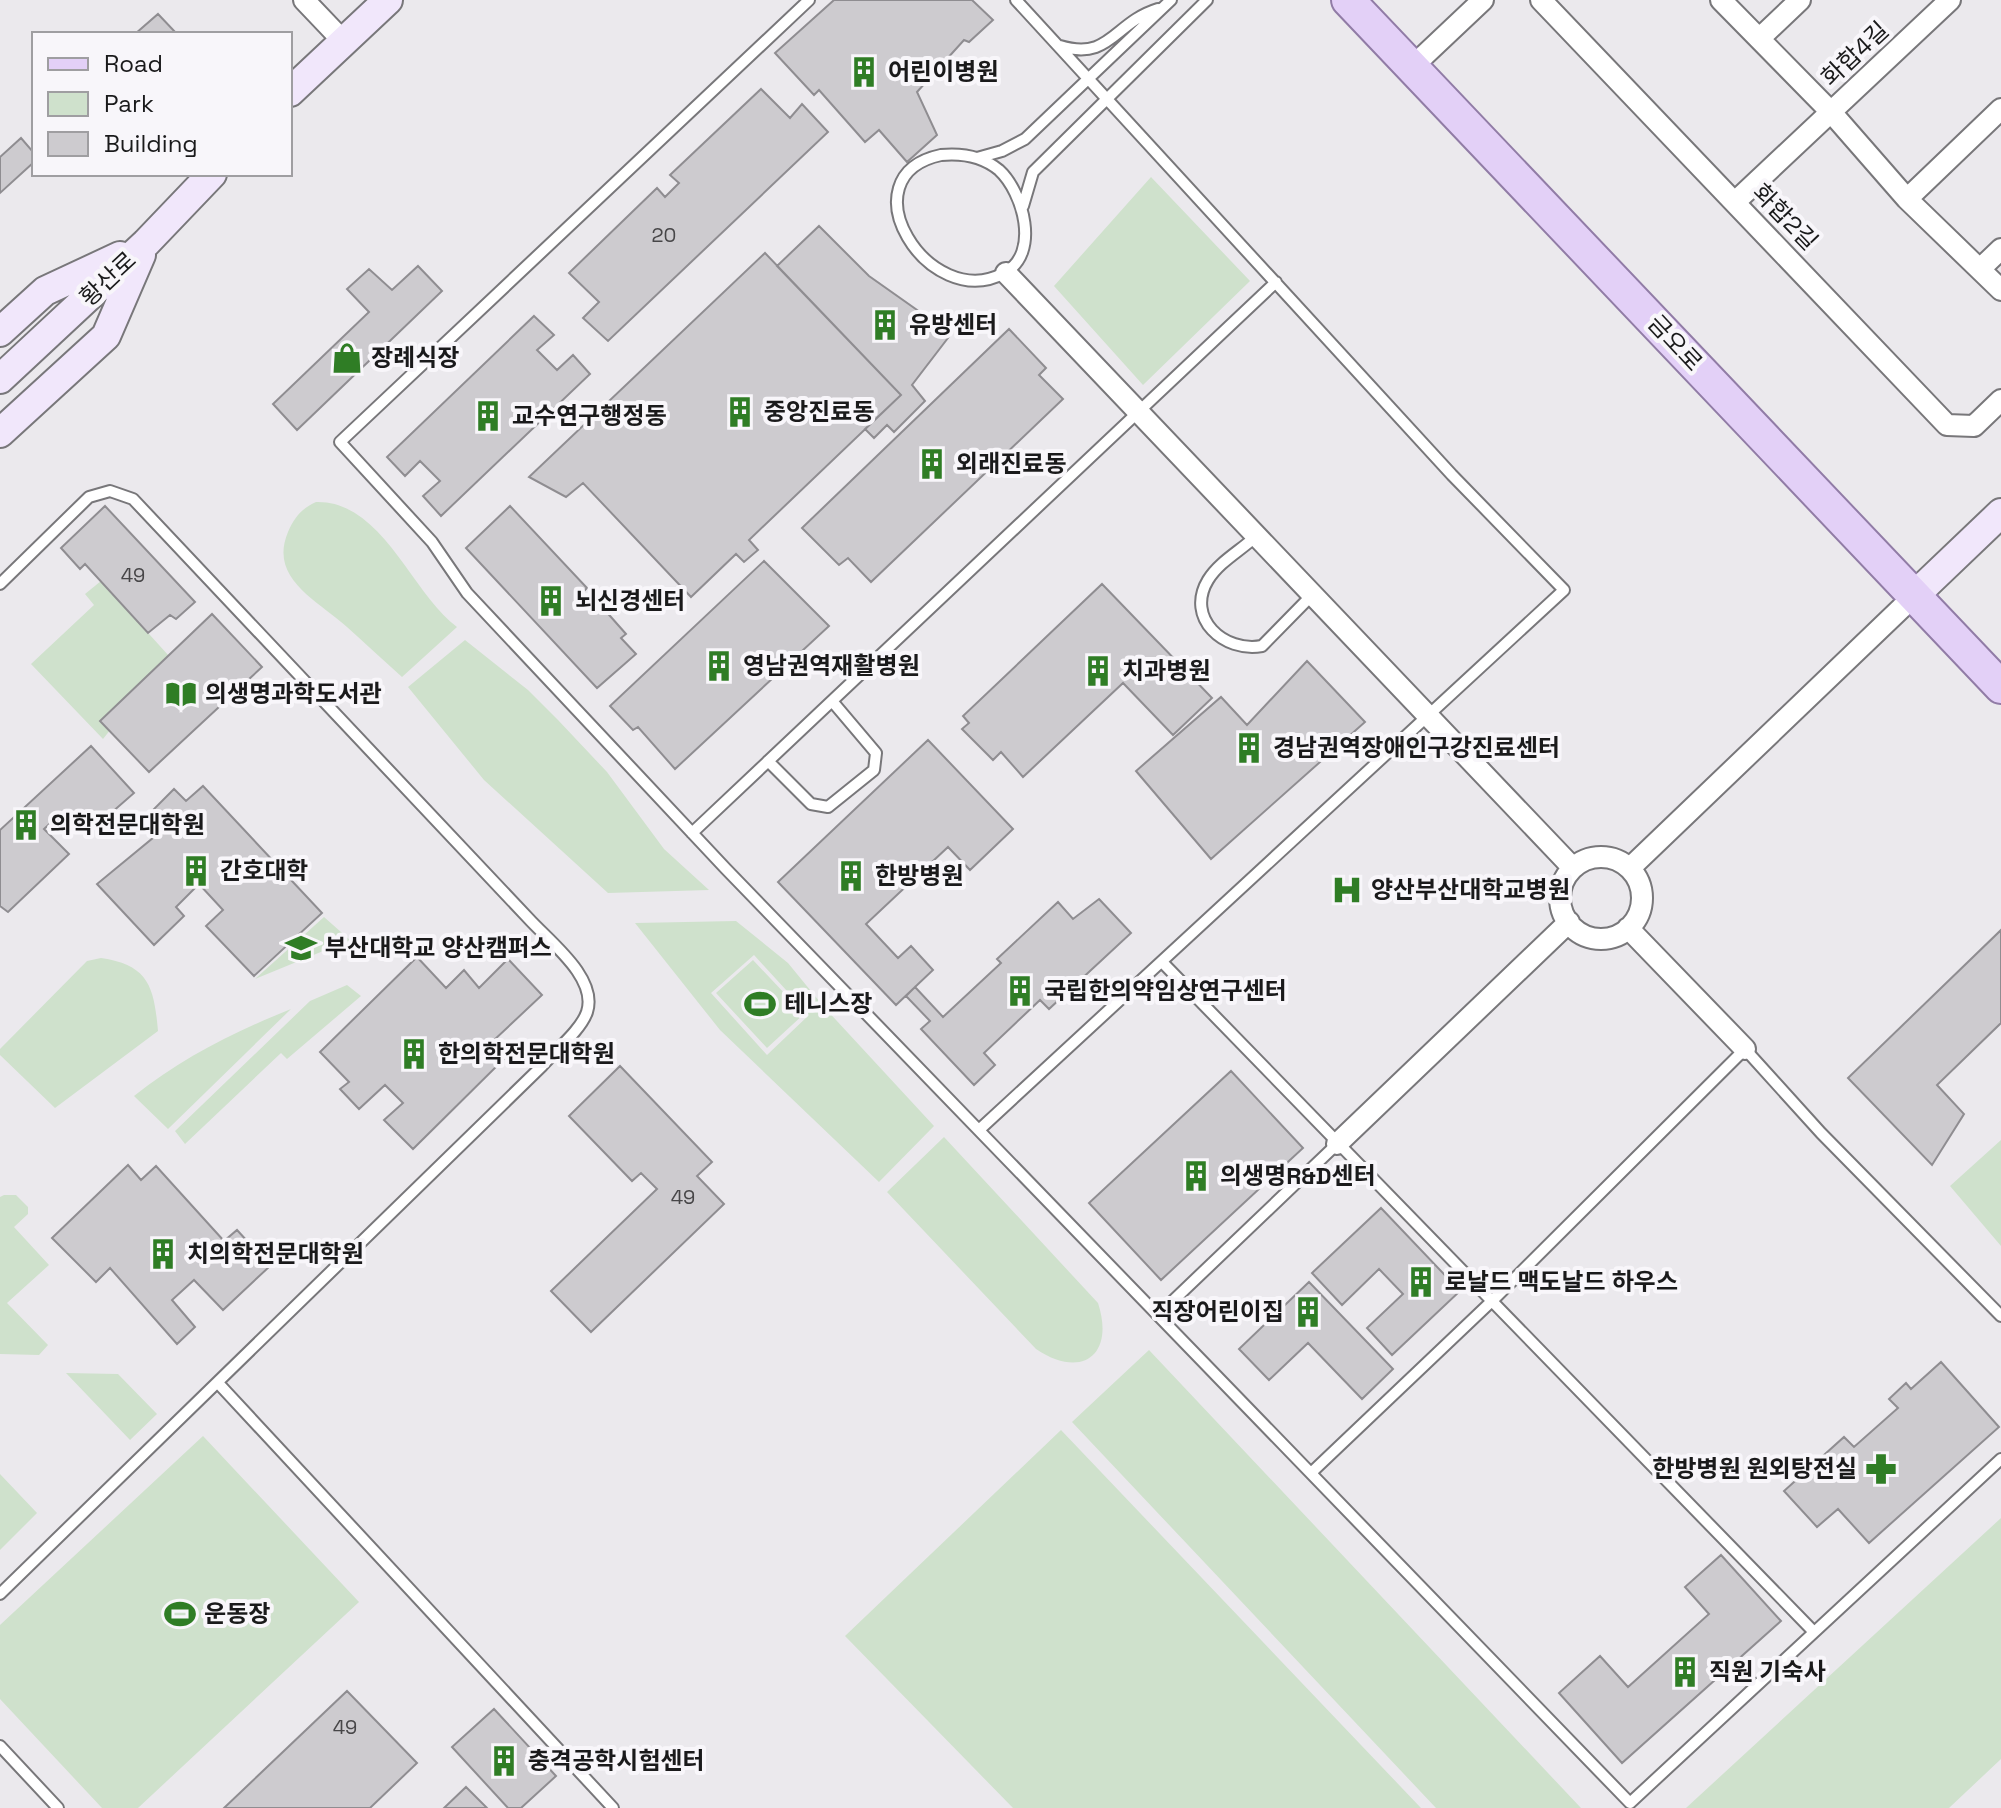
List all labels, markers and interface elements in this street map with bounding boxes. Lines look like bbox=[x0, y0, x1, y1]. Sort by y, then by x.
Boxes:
street label: 화합4길 bbox=[1814, 15, 1895, 93]
legend bbox=[32, 32, 292, 176]
text: Road bbox=[104, 48, 163, 79]
building icon: 어린이병원 bbox=[847, 55, 881, 89]
place label: 어린이병원 bbox=[888, 56, 998, 87]
text: Park bbox=[104, 88, 154, 119]
text: Building bbox=[104, 128, 198, 159]
street label: 화합2길 bbox=[1746, 177, 1825, 256]
house number: 20 bbox=[652, 222, 676, 248]
street label: 황산로 bbox=[73, 245, 142, 313]
building icon: 유방센터 bbox=[868, 308, 902, 342]
street label: 금오로 bbox=[1641, 308, 1709, 377]
place label: 유방센터 bbox=[909, 309, 997, 340]
shop icon: 장례식장 bbox=[330, 341, 364, 375]
place label: 장례식장 bbox=[371, 342, 459, 373]
building icon: 중앙진료동 bbox=[723, 395, 757, 429]
place label: 중앙진료동 bbox=[764, 396, 874, 427]
building icon: 교수연구행정동 bbox=[471, 399, 505, 433]
place label: 교수연구행정동 bbox=[512, 400, 667, 431]
building icon: 외래진료동 bbox=[915, 447, 949, 481]
place label: 외래진료동 bbox=[956, 448, 1066, 479]
house number: 49 bbox=[121, 562, 145, 588]
building icon: 뇌신경센터 bbox=[534, 584, 568, 618]
place label: 뇌신경센터 bbox=[575, 585, 685, 616]
building icon: 영남권역재활병원 bbox=[702, 649, 736, 683]
place label: 영남권역재활병원 bbox=[743, 650, 920, 681]
building icon: 치과병원 bbox=[1081, 654, 1115, 688]
place label: 치과병원 bbox=[1122, 655, 1210, 686]
library icon: 의생명과학도서관 bbox=[164, 677, 198, 711]
place label: 의생명과학도서관 bbox=[205, 678, 382, 709]
building icon: 경남권역장애인구강진료센터 bbox=[1232, 731, 1266, 765]
place label: 경남권역장애인구강진료센터 bbox=[1273, 732, 1560, 763]
building icon: 의학전문대학원 bbox=[9, 808, 43, 842]
place label: 의학전문대학원 bbox=[50, 809, 205, 840]
building icon: 간호대학 bbox=[179, 854, 213, 888]
place label: 간호대학 bbox=[220, 855, 308, 886]
building icon: 한방병원 bbox=[834, 859, 868, 893]
place label: 한방병원 bbox=[875, 860, 963, 891]
hospital icon: 양산부산대학교병원 bbox=[1330, 873, 1364, 907]
place label: 양산부산대학교병원 bbox=[1371, 874, 1570, 905]
school or university icon: 부산대학교 양산캠퍼스 bbox=[284, 931, 318, 965]
place label: 부산대학교 양산캠퍼스 bbox=[325, 932, 552, 963]
building icon: 국립한의약임상연구센터 bbox=[1003, 974, 1037, 1008]
place label: 국립한의약임상연구센터 bbox=[1044, 975, 1287, 1006]
sports icon: 테니스장 bbox=[743, 987, 777, 1021]
place label: 테니스장 bbox=[784, 988, 872, 1019]
building icon: 한의학전문대학원 bbox=[397, 1037, 431, 1071]
place label: 한의학전문대학원 bbox=[438, 1038, 615, 1069]
building icon: 의생명R&D센터 bbox=[1179, 1159, 1213, 1193]
place label: 의생명R&D센터 bbox=[1220, 1160, 1376, 1191]
house number: 49 bbox=[671, 1184, 695, 1210]
building icon: 치의학전문대학원 bbox=[146, 1237, 180, 1271]
place label: 치의학전문대학원 bbox=[187, 1238, 364, 1269]
building icon: 로날드 맥도날드 하우스 bbox=[1404, 1265, 1438, 1299]
place label: 로날드 맥도날드 하우스 bbox=[1445, 1266, 1678, 1297]
building icon: 직장어린이집 bbox=[1291, 1295, 1325, 1329]
place label: 직장어린이집 bbox=[1152, 1296, 1284, 1327]
pharmacy icon: 한방병원 원외탕전실 bbox=[1864, 1452, 1898, 1486]
place label: 한방병원 원외탕전실 bbox=[1652, 1453, 1857, 1484]
sports icon: 운동장 bbox=[163, 1597, 197, 1631]
place label: 운동장 bbox=[204, 1598, 270, 1629]
building icon: 직원 기숙사 bbox=[1668, 1655, 1702, 1689]
place label: 직원 기숙사 bbox=[1709, 1656, 1826, 1687]
house number: 49 bbox=[333, 1714, 357, 1740]
building icon: 충격공학시험센터 bbox=[487, 1744, 521, 1778]
place label: 충격공학시험센터 bbox=[528, 1745, 705, 1776]

